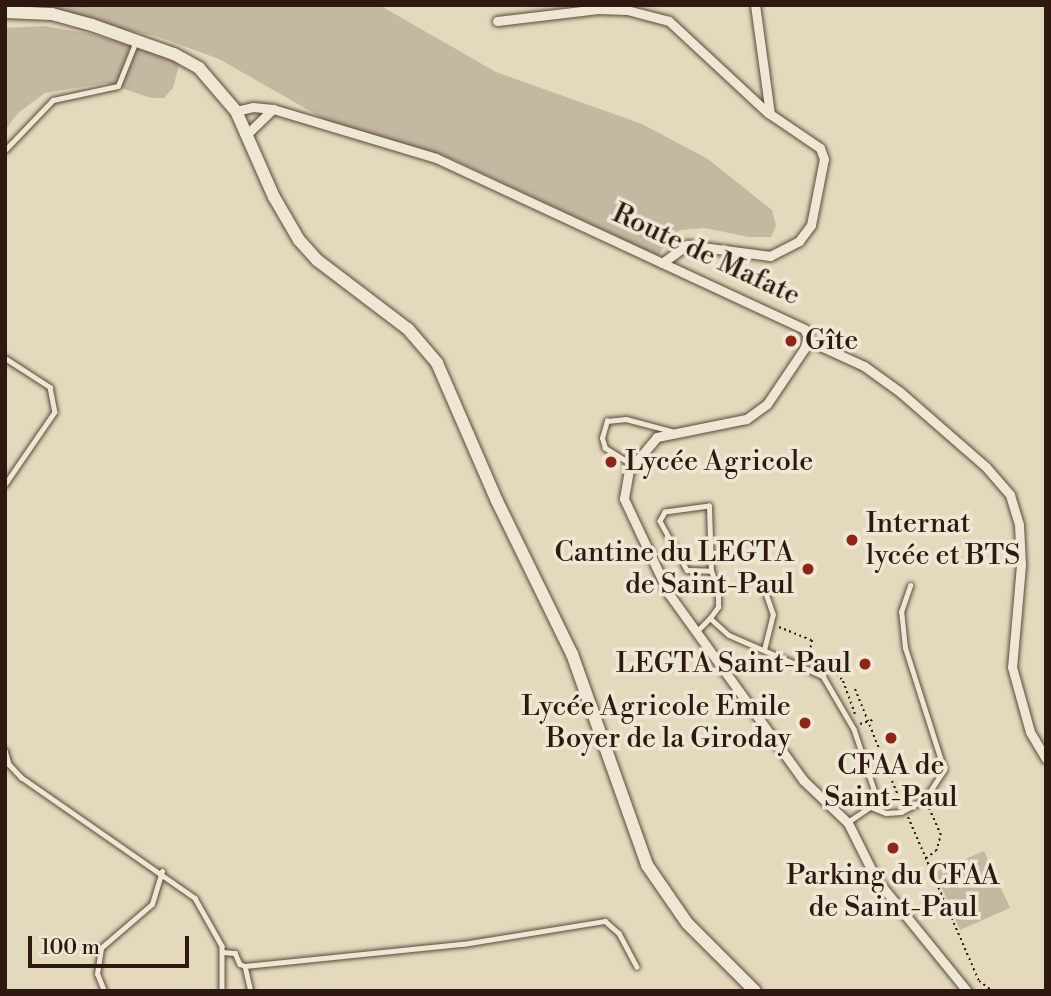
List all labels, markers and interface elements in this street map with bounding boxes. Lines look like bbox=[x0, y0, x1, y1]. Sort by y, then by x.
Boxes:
street label: Route de Mafate bbox=[607, 197, 805, 313]
place label: Gîte bbox=[805, 324, 858, 358]
marker: Gîte bbox=[783, 333, 799, 349]
place label: Lycée Agricole bbox=[625, 445, 813, 479]
marker: Lycée Agricole bbox=[603, 454, 619, 470]
place label: Internat lycée et BTS bbox=[866, 507, 1020, 573]
marker: Internat lycée et BTS bbox=[844, 532, 860, 548]
place label: Cantine du LEGTA de Saint-Paul bbox=[554, 536, 794, 602]
marker: Cantine du LEGTA de Saint-Paul bbox=[800, 561, 816, 577]
place label: LEGTA Saint-Paul bbox=[616, 647, 851, 681]
marker: LEGTA Saint-Paul bbox=[857, 656, 873, 672]
place label: Lycée Agricole Emile Boyer de la Giroday bbox=[521, 690, 791, 756]
marker: Lycée Agricole Emile Boyer de la Giroday bbox=[797, 715, 813, 731]
marker: CFAA de Saint-Paul bbox=[883, 730, 899, 746]
place label: CFAA de Saint-Paul bbox=[824, 749, 958, 815]
marker: Parking du CFAA de Saint-Paul bbox=[885, 840, 901, 856]
place label: Parking du CFAA de Saint-Paul bbox=[786, 859, 1000, 925]
scale bar bbox=[32, 922, 192, 966]
text: 100 m bbox=[41, 935, 100, 961]

